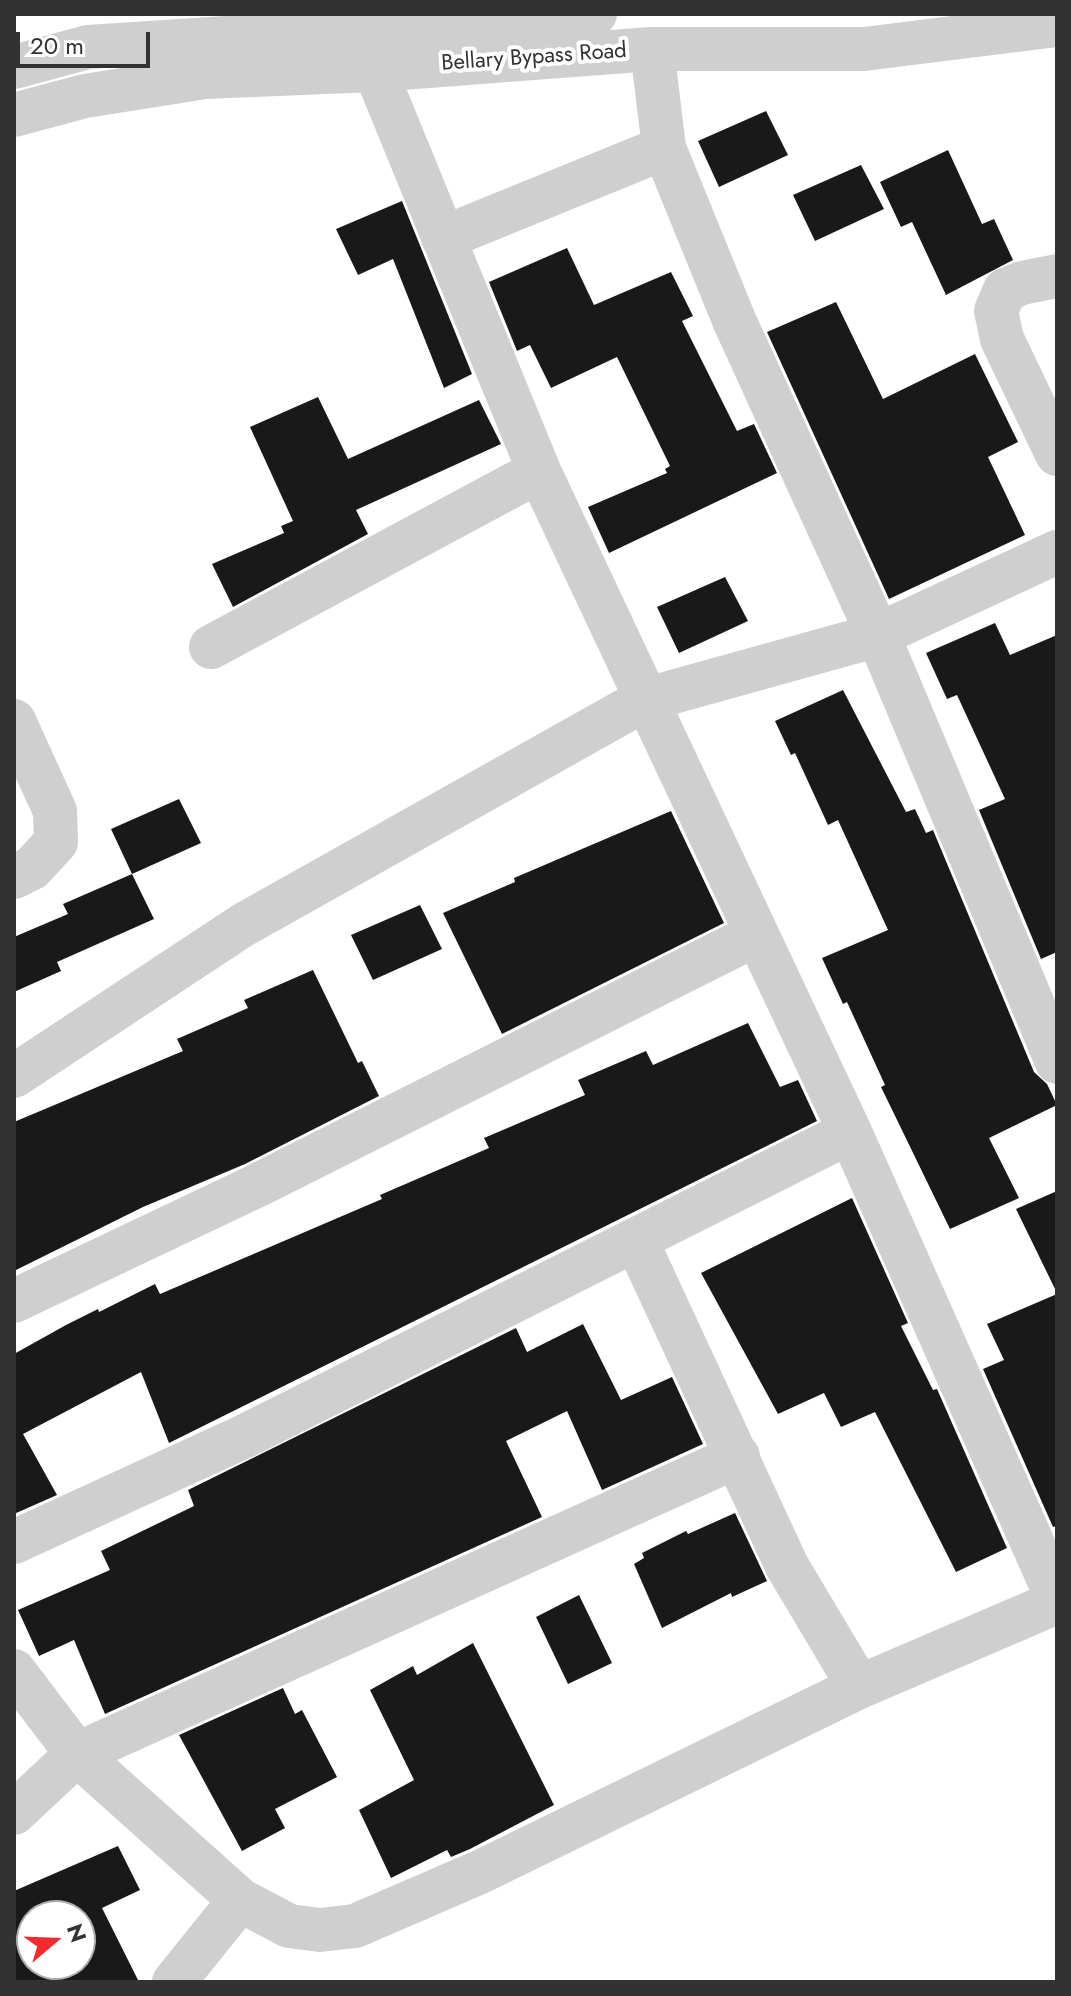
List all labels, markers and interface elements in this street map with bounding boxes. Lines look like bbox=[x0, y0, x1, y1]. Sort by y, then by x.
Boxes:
scale bar bbox=[20, 16, 154, 66]
text: 20 m bbox=[30, 28, 84, 63]
street label: Bellary Bypass Road bbox=[440, 38, 628, 78]
north arrow bbox=[16, 1900, 96, 1980]
text: N bbox=[59, 1919, 95, 1946]

